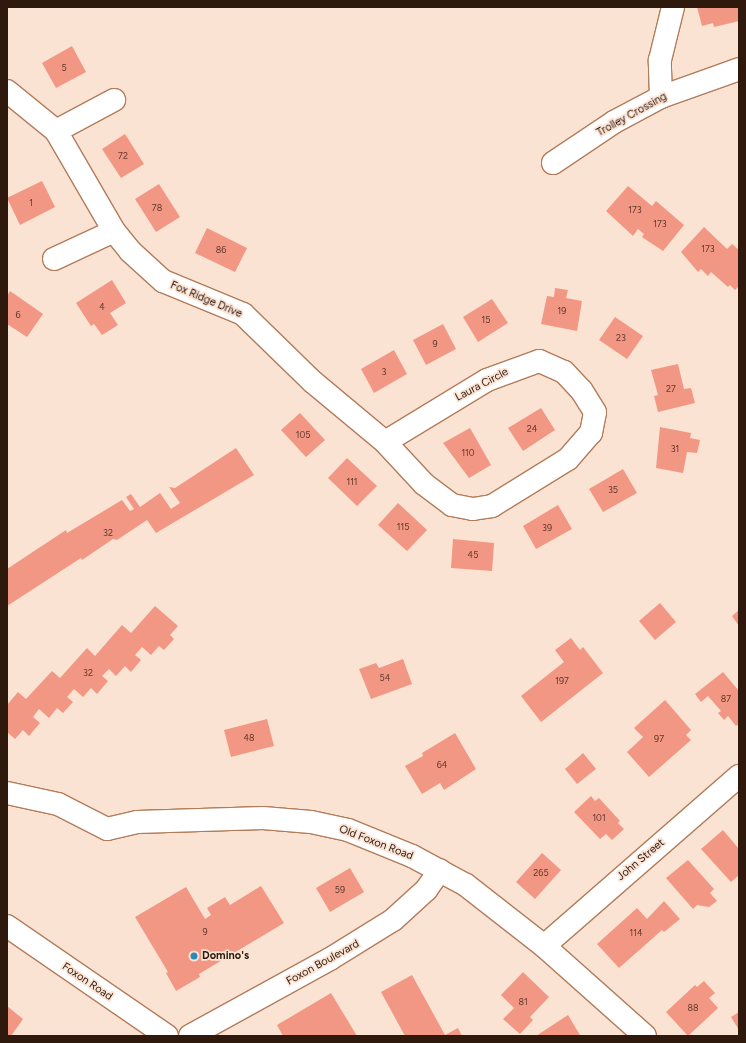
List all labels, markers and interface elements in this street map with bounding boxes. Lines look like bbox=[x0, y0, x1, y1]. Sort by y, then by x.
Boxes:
house number: 5 bbox=[61, 63, 67, 73]
street label: Trolley Crossing bbox=[595, 90, 669, 140]
house number: 72 bbox=[118, 151, 128, 161]
house number: 1 bbox=[29, 198, 33, 208]
house number: 78 bbox=[152, 203, 162, 213]
house number: 173 bbox=[628, 205, 642, 215]
house number: 173 bbox=[653, 219, 667, 229]
house number: 173 bbox=[701, 244, 715, 254]
house number: 86 bbox=[216, 245, 226, 255]
street label: Fox Ridge Drive bbox=[168, 279, 244, 321]
house number: 4 bbox=[99, 302, 105, 312]
house number: 19 bbox=[558, 306, 566, 316]
house number: 6 bbox=[15, 310, 21, 320]
house number: 15 bbox=[482, 315, 490, 325]
house number: 23 bbox=[616, 333, 626, 343]
house number: 9 bbox=[432, 339, 438, 349]
street label: Laura Circle bbox=[453, 366, 511, 404]
house number: 3 bbox=[382, 367, 386, 377]
house number: 27 bbox=[666, 384, 676, 394]
house number: 24 bbox=[527, 424, 537, 434]
house number: 105 bbox=[296, 430, 310, 440]
house number: 31 bbox=[671, 444, 679, 454]
house number: 110 bbox=[461, 448, 475, 458]
house number: 111 bbox=[346, 477, 358, 487]
house number: 35 bbox=[608, 485, 618, 495]
house number: 115 bbox=[397, 522, 409, 532]
house number: 39 bbox=[542, 523, 552, 533]
house number: 32 bbox=[103, 528, 113, 538]
house number: 45 bbox=[468, 550, 478, 560]
house number: 32 bbox=[83, 668, 93, 678]
house number: 54 bbox=[380, 673, 390, 683]
house number: 197 bbox=[555, 676, 569, 686]
house number: 87 bbox=[721, 694, 731, 704]
house number: 48 bbox=[243, 733, 255, 743]
house number: 97 bbox=[654, 734, 664, 744]
house number: 64 bbox=[437, 760, 447, 770]
house number: 101 bbox=[592, 813, 606, 823]
street label: Old Foxon Road bbox=[337, 823, 415, 863]
street label: John Street bbox=[615, 836, 667, 884]
house number: 265 bbox=[533, 868, 549, 878]
house number: 59 bbox=[335, 885, 345, 895]
house number: 9 bbox=[202, 927, 208, 937]
house number: 114 bbox=[629, 928, 643, 938]
street label: Foxon Boulevard bbox=[284, 937, 362, 989]
place label: Domino's bbox=[202, 949, 249, 963]
marker: Domino's bbox=[189, 951, 199, 961]
street label: Foxon Road bbox=[59, 960, 115, 1004]
house number: 81 bbox=[518, 997, 528, 1007]
house number: 88 bbox=[687, 1003, 699, 1013]

